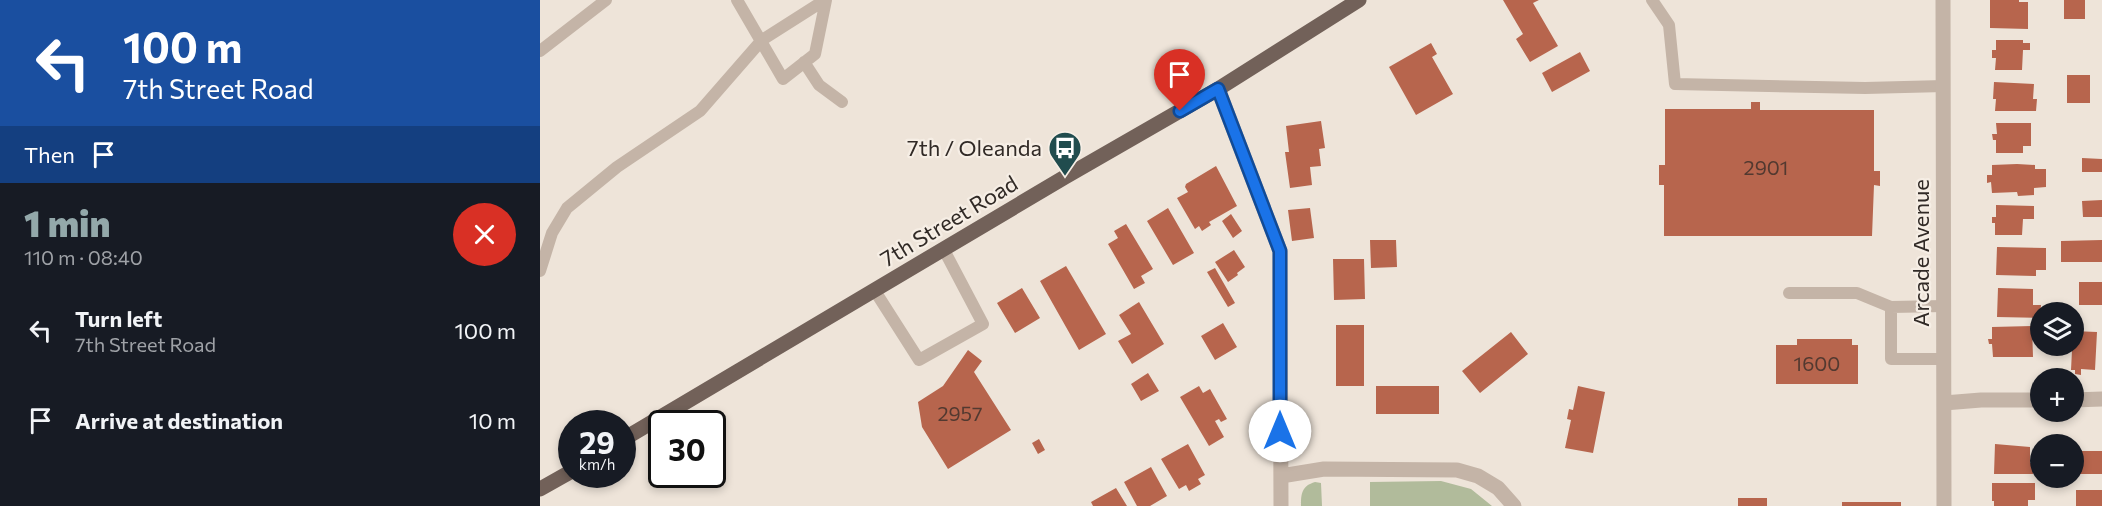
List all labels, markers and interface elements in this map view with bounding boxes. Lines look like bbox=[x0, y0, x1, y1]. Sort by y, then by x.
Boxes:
text: 100 m bbox=[123, 20, 243, 72]
icon: left bbox=[24, 24, 102, 102]
pin bbox=[1154, 49, 1205, 111]
icon: arrive bbox=[1163, 58, 1196, 91]
text: 7th Street Road bbox=[123, 72, 314, 105]
bus stop icon: 7th / Oleanda bbox=[1047, 130, 1083, 177]
place label: 7th / Oleanda bbox=[907, 134, 1042, 161]
icon: arrive bbox=[87, 138, 120, 171]
text: Then bbox=[24, 141, 75, 168]
house number: 2901 bbox=[1744, 155, 1788, 179]
street label: 7th Street Road bbox=[875, 169, 1022, 272]
street label: Arcade Avenue bbox=[1907, 179, 1934, 327]
text: 1 min bbox=[24, 200, 110, 244]
button: close bbox=[453, 203, 516, 266]
text: 110 m · 08:40 bbox=[24, 245, 143, 269]
map controls bbox=[2030, 302, 2084, 488]
button: layers bbox=[2030, 302, 2084, 356]
text: Turn left bbox=[75, 305, 162, 332]
icon: left bbox=[24, 314, 57, 347]
text: 100 m bbox=[454, 317, 516, 344]
text: 7th Street Road bbox=[75, 332, 216, 356]
house number: 1600 bbox=[1794, 351, 1840, 375]
button: + bbox=[2030, 368, 2084, 422]
position arrow bbox=[1248, 399, 1312, 463]
house number: 2957 bbox=[937, 401, 983, 425]
icon: arrive bbox=[24, 404, 57, 437]
text: Arrive at destination bbox=[75, 407, 283, 434]
text: 10 m bbox=[469, 407, 516, 434]
speed limit sign: 30 bbox=[648, 410, 726, 488]
text: 29 bbox=[579, 423, 615, 460]
button: − bbox=[2030, 434, 2084, 488]
text: km/h bbox=[579, 455, 615, 473]

